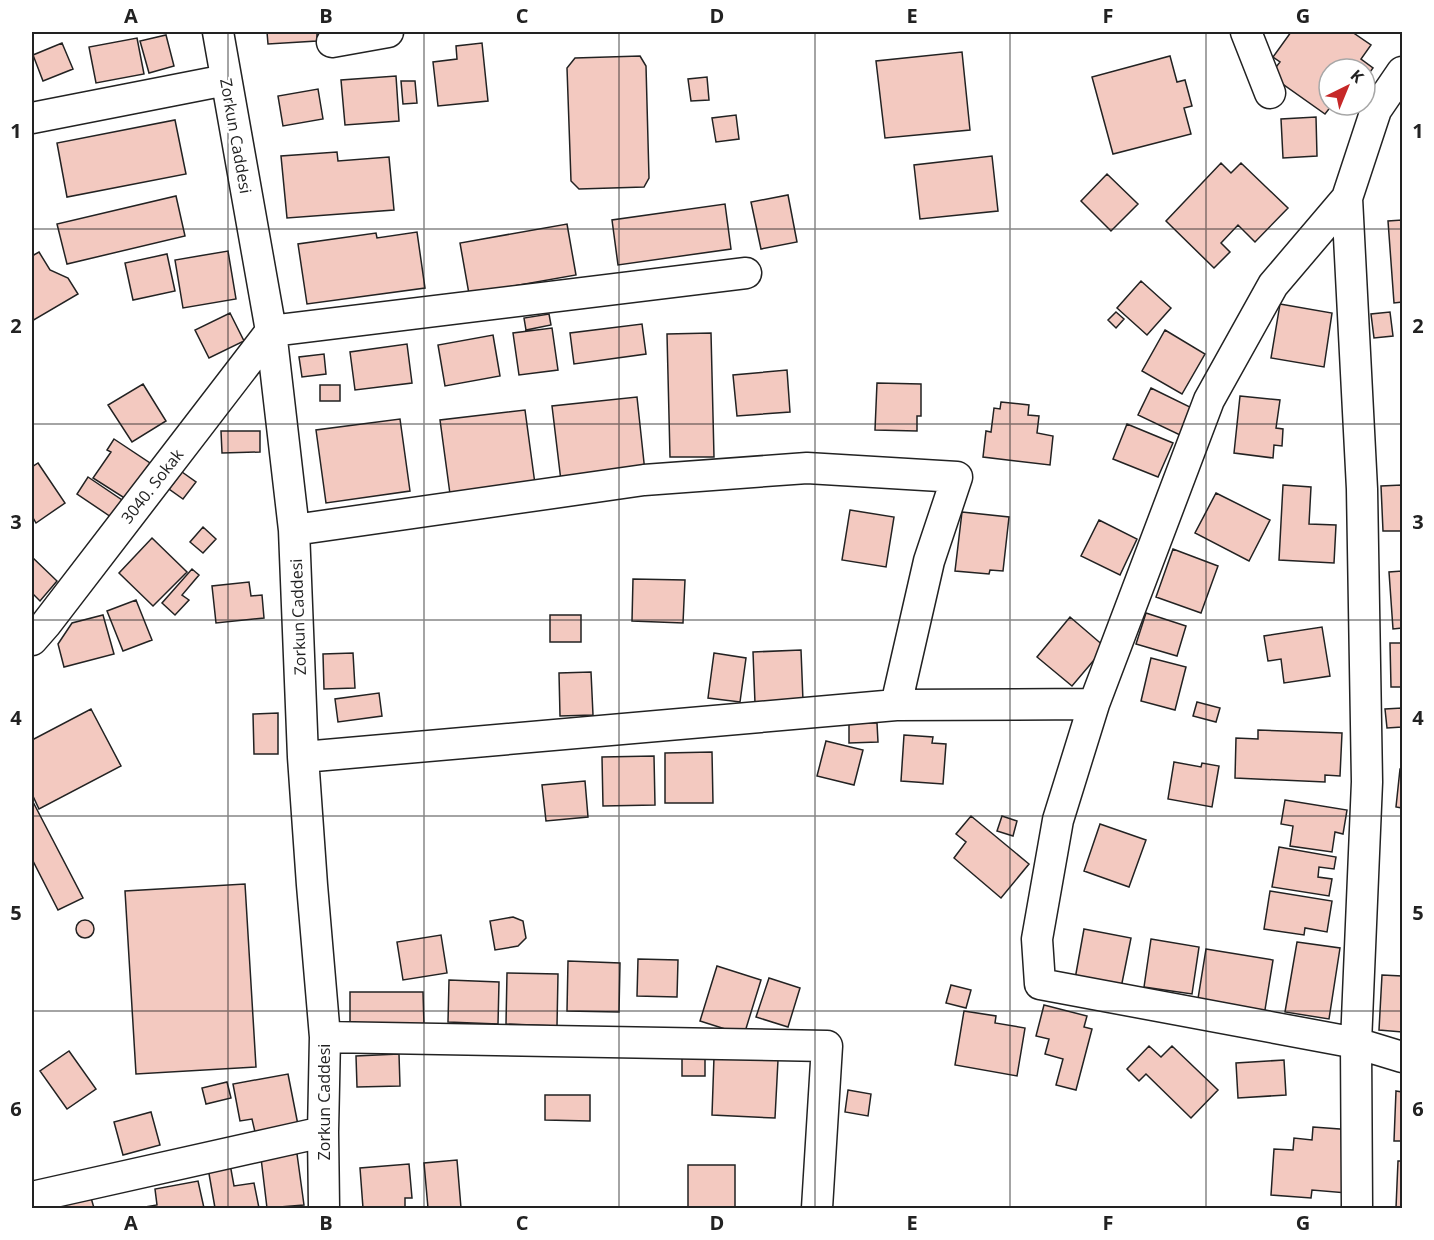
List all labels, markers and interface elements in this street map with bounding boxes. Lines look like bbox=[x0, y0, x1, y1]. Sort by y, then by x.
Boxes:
text: A bbox=[124, 2, 138, 29]
text: B bbox=[319, 2, 333, 29]
text: C bbox=[516, 2, 529, 29]
text: D bbox=[710, 2, 724, 29]
text: E bbox=[906, 2, 918, 29]
text: F bbox=[1103, 2, 1113, 29]
text: G bbox=[1296, 2, 1310, 29]
north arrow bbox=[1317, 57, 1377, 117]
text: K bbox=[1346, 64, 1369, 88]
street label: Zorkun Caddesi bbox=[215, 77, 257, 195]
text: 1 bbox=[10, 117, 22, 144]
text: 1 bbox=[1412, 117, 1424, 144]
text: 2 bbox=[10, 312, 22, 339]
text: 2 bbox=[1412, 312, 1424, 339]
street label: 3040. Sokak bbox=[116, 444, 188, 528]
text: 3 bbox=[10, 508, 22, 535]
text: 3 bbox=[1412, 508, 1424, 535]
street label: Zorkun Caddesi bbox=[285, 558, 311, 676]
text: 4 bbox=[10, 704, 22, 731]
text: 4 bbox=[1412, 704, 1424, 731]
text: 5 bbox=[10, 899, 22, 926]
text: 5 bbox=[1412, 899, 1424, 926]
street label: Zorkun Caddesi bbox=[313, 1044, 335, 1160]
text: 6 bbox=[10, 1095, 22, 1122]
text: 6 bbox=[1412, 1095, 1424, 1122]
text: A bbox=[124, 1209, 138, 1236]
text: B bbox=[319, 1209, 333, 1236]
text: C bbox=[516, 1209, 529, 1236]
text: D bbox=[710, 1209, 724, 1236]
text: E bbox=[906, 1209, 918, 1236]
text: F bbox=[1103, 1209, 1113, 1236]
text: G bbox=[1296, 1209, 1310, 1236]

